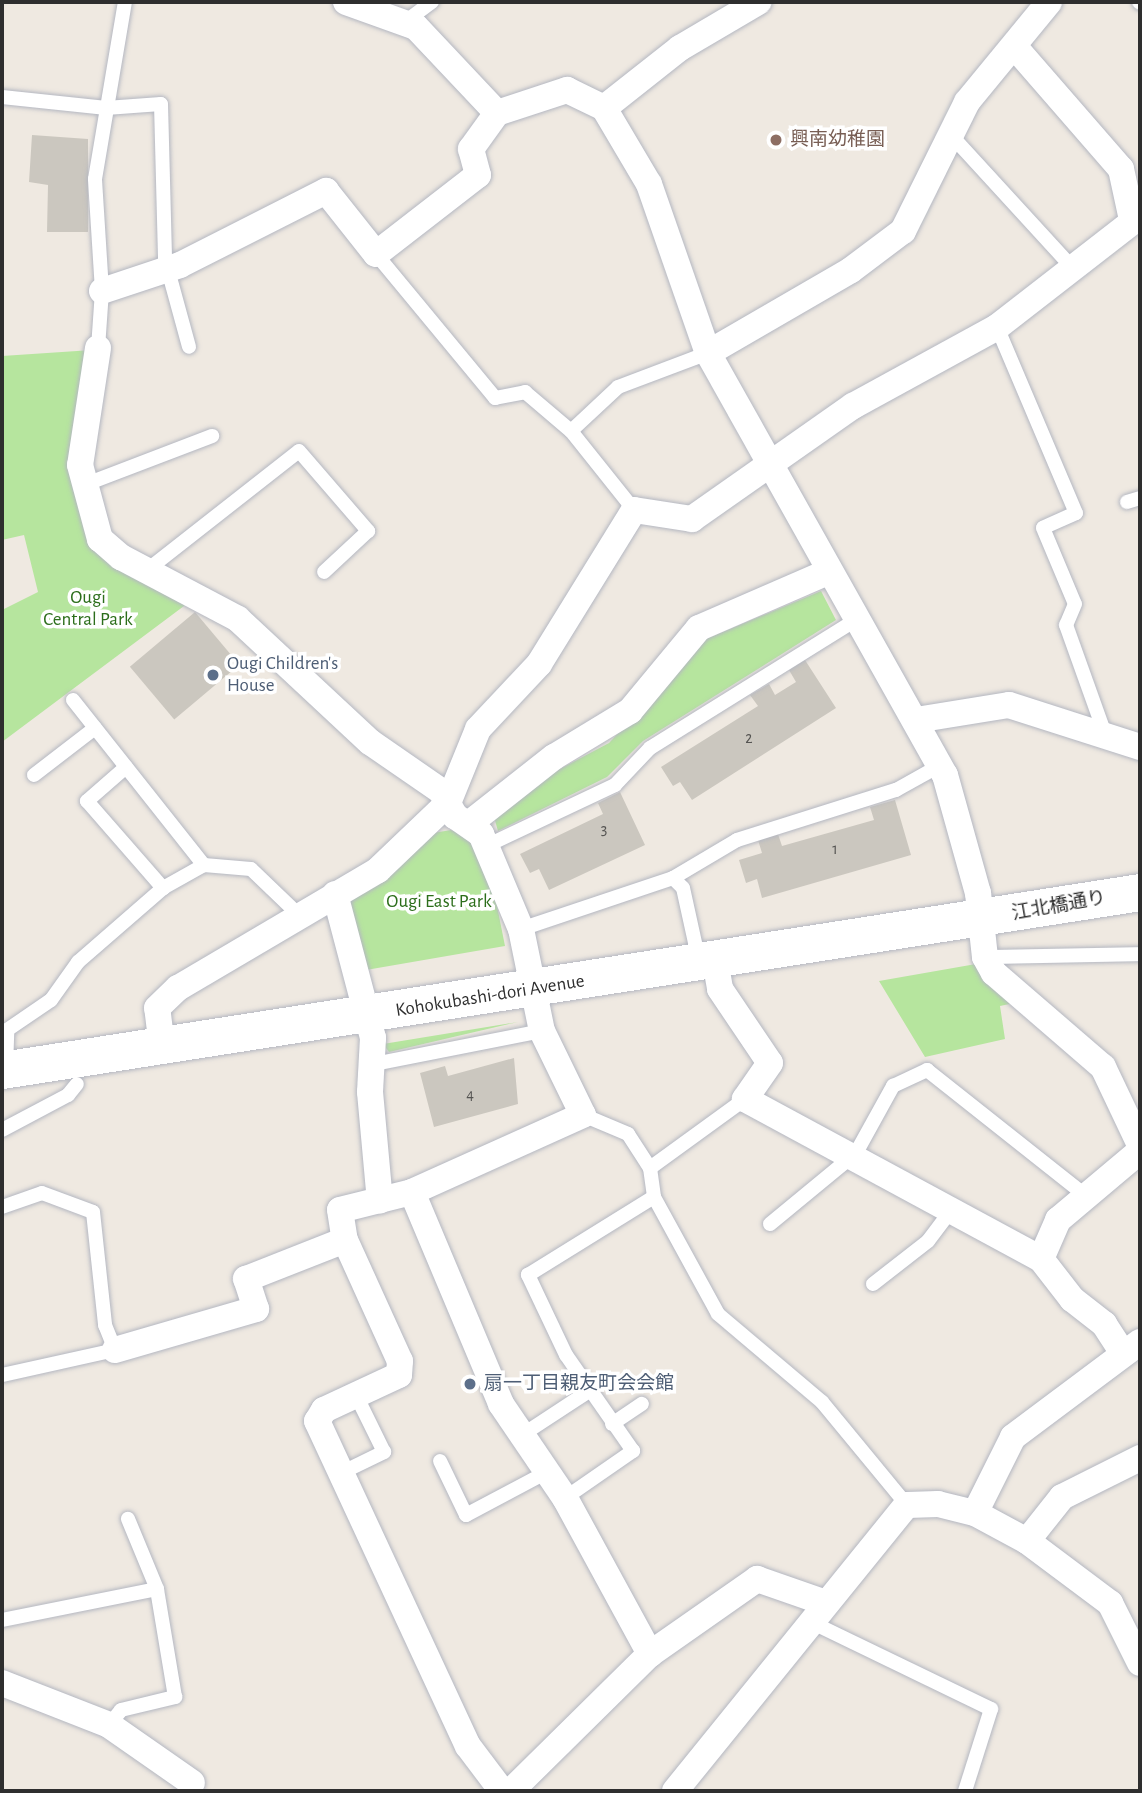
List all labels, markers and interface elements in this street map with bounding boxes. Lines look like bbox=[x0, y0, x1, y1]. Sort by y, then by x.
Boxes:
place label: 興南幼稚園 bbox=[790, 129, 885, 151]
marker: 興南幼稚園 bbox=[768, 132, 784, 148]
park label: Ougi Central Park bbox=[43, 587, 133, 631]
place label: Ougi Children's House bbox=[227, 653, 338, 697]
marker: Ougi Children's House bbox=[205, 667, 221, 683]
house number: 2 bbox=[745, 728, 753, 748]
house number: 3 bbox=[601, 819, 607, 839]
house number: 1 bbox=[832, 839, 838, 859]
street label: 江北橋通り bbox=[1010, 887, 1108, 925]
park label: Ougi East Park bbox=[386, 891, 492, 913]
street label: Kohokubashi-dori Avenue bbox=[394, 970, 586, 1022]
house number: 4 bbox=[466, 1084, 474, 1104]
place label: 扇一丁目親友町会会館 bbox=[484, 1373, 674, 1395]
marker: 扇一丁目親友町会会館 bbox=[462, 1376, 478, 1392]

